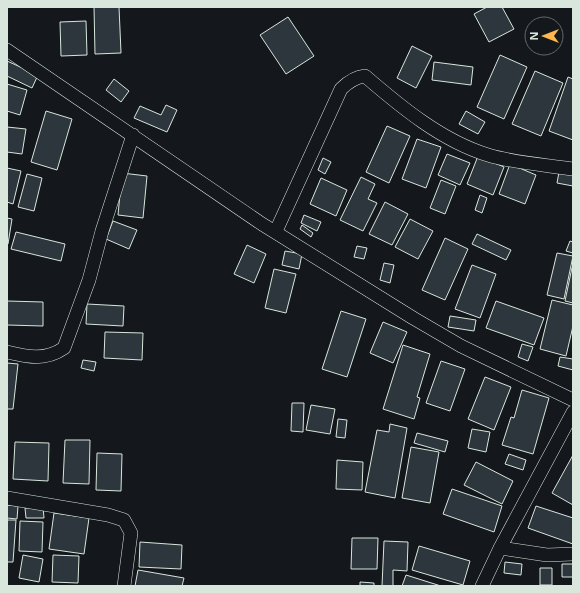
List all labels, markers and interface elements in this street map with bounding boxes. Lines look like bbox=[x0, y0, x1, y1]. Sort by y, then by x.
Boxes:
north arrow bbox=[524, 16, 564, 56]
text: N bbox=[526, 32, 541, 40]

